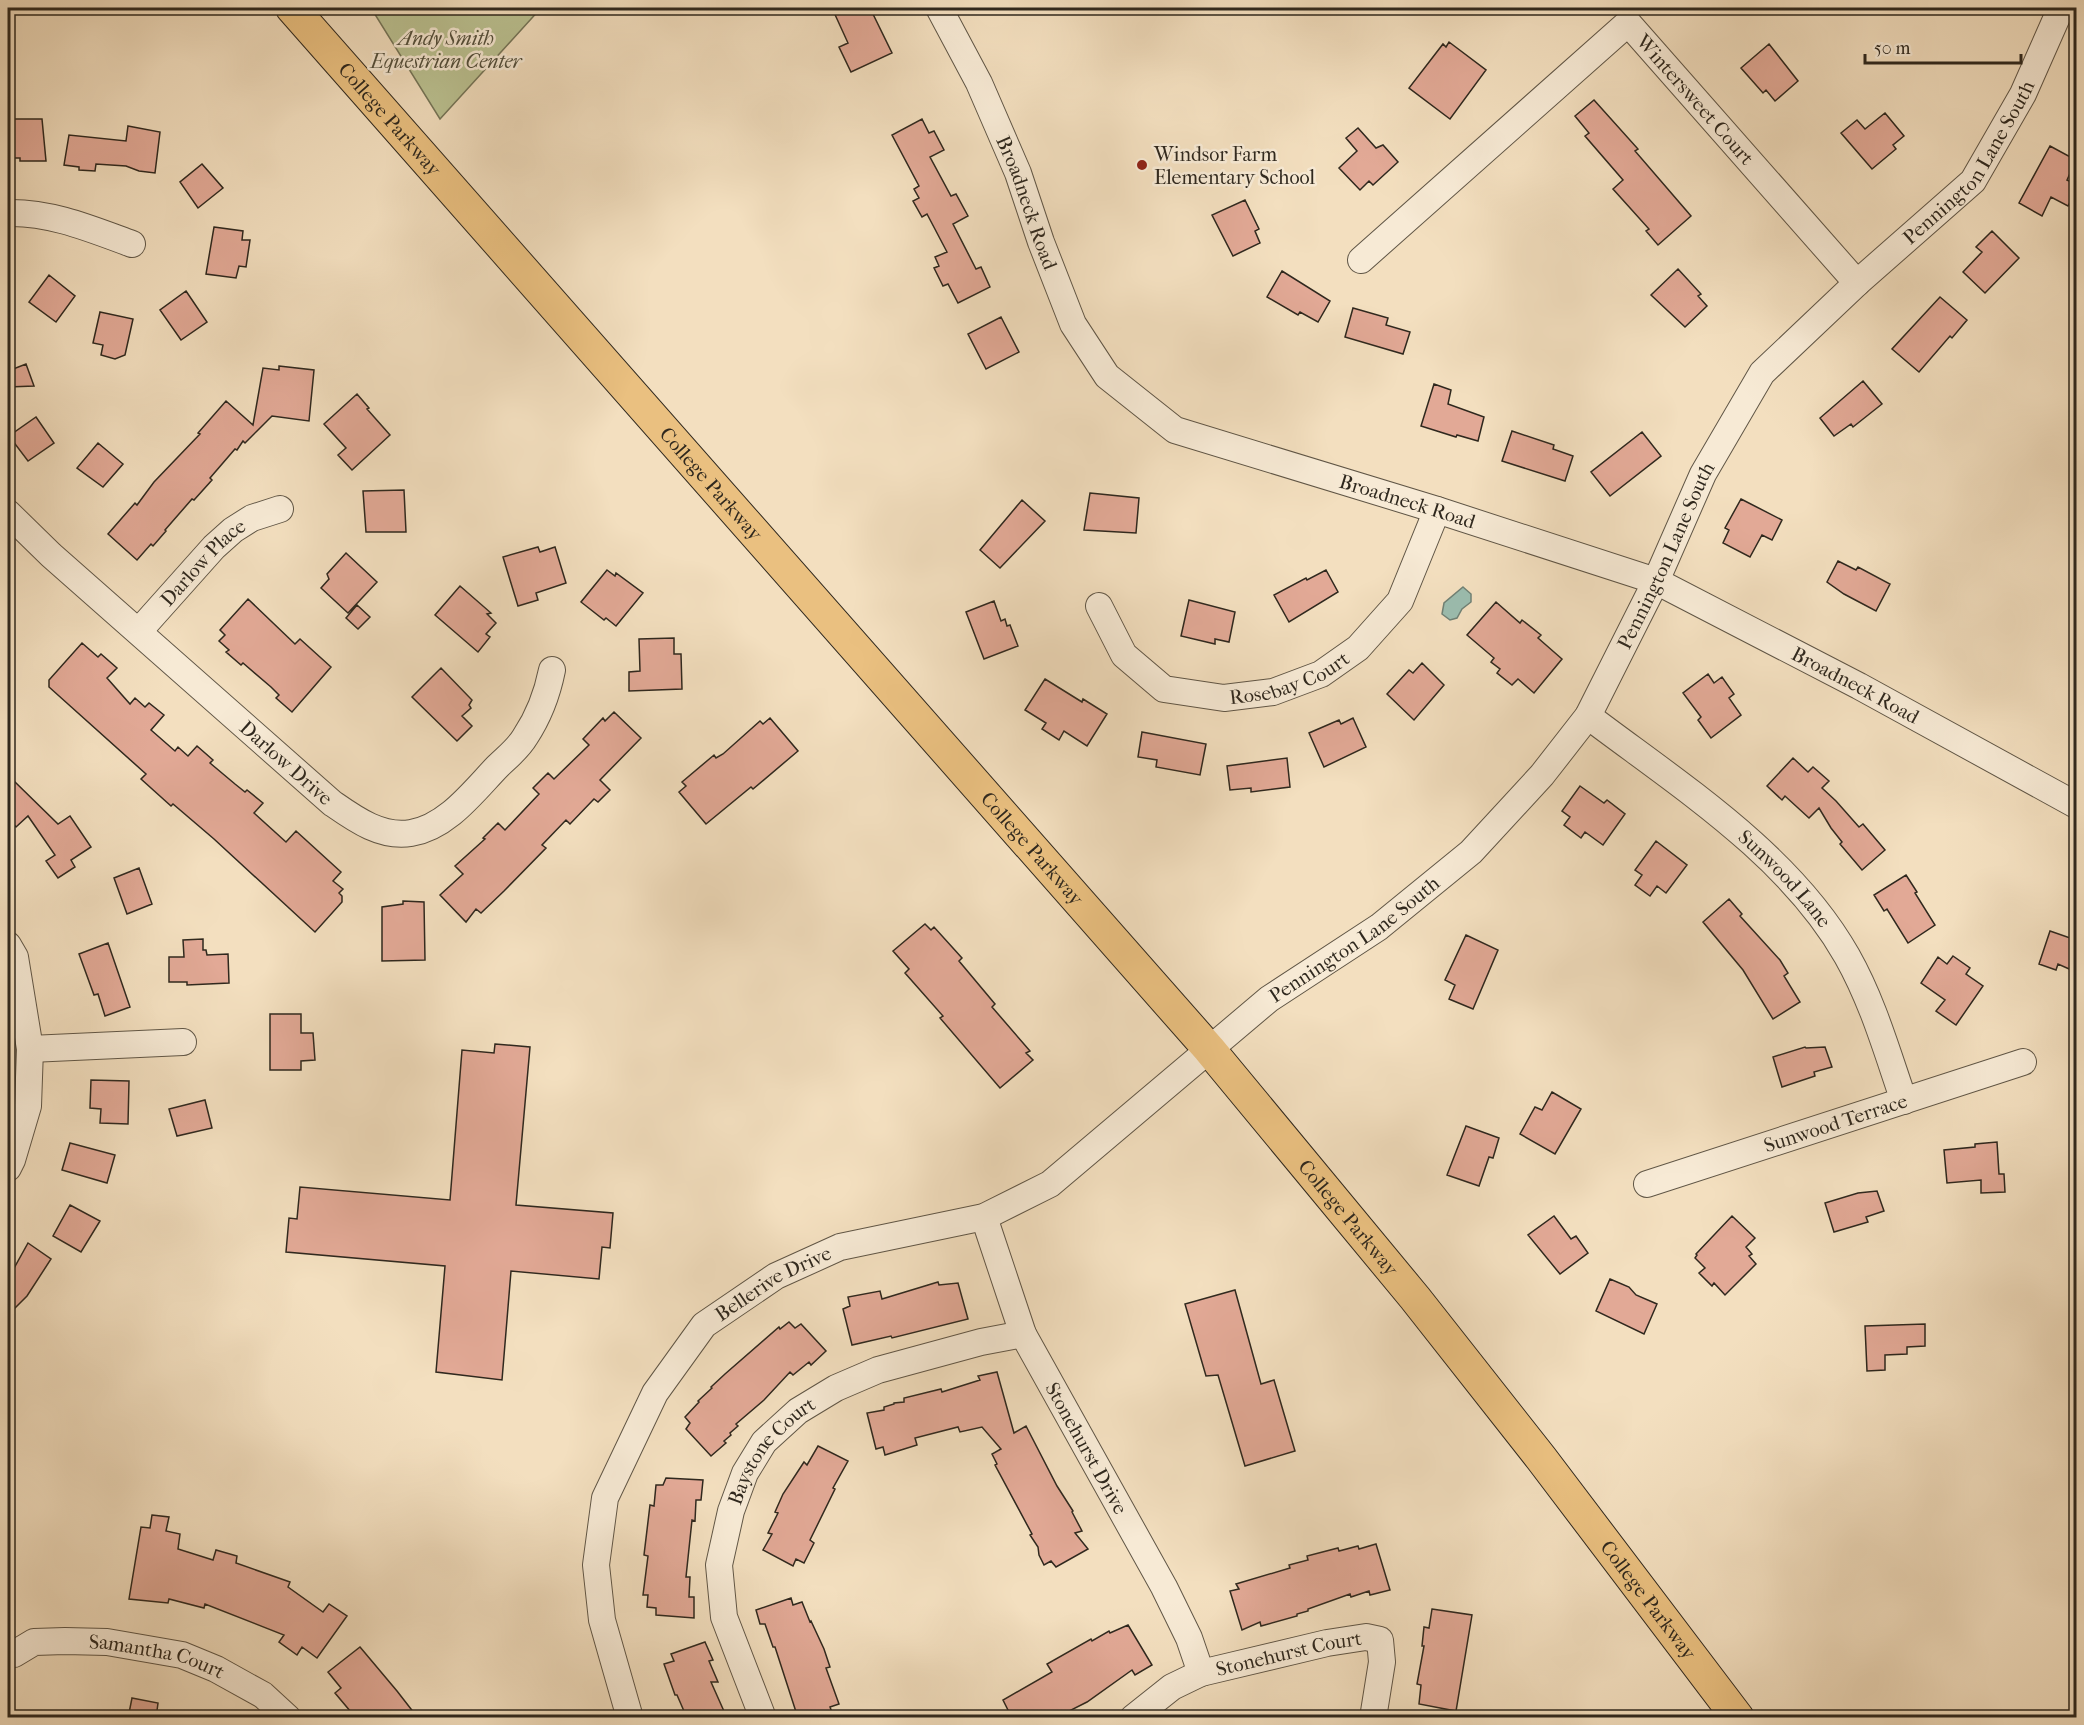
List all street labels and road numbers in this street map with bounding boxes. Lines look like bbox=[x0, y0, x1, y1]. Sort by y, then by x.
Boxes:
street label: Wintersweet Court bbox=[1631, 29, 1759, 169]
street label: College Parkway bbox=[334, 58, 447, 181]
street label: Pennington Lane South bbox=[1898, 76, 2039, 249]
street label: Broadneck Road bbox=[992, 132, 1063, 274]
street label: College Parkway bbox=[655, 422, 768, 546]
street label: Pennington Lane South bbox=[1612, 457, 1719, 653]
street label: Broadneck Road bbox=[1337, 469, 1479, 534]
street label: Darlow Place bbox=[155, 514, 250, 611]
street label: Broadneck Road bbox=[1788, 642, 1924, 729]
street label: Rosebay Court bbox=[1228, 646, 1353, 709]
street label: Darlow Drive bbox=[235, 716, 338, 810]
street label: College Parkway bbox=[976, 787, 1089, 911]
street label: Sunwood Lane bbox=[1734, 825, 1836, 932]
street label: Pennington Lane South bbox=[1265, 871, 1444, 1007]
street label: Sunwood Terrace bbox=[1761, 1089, 1910, 1157]
street label: College Parkway bbox=[1294, 1155, 1404, 1281]
street label: Bellerive Drive bbox=[711, 1241, 835, 1326]
street label: Stonehurst Drive bbox=[1041, 1378, 1133, 1518]
street label: Baystone Court bbox=[723, 1392, 819, 1508]
street label: College Parkway bbox=[1596, 1536, 1702, 1665]
street label: Stonehurst Court bbox=[1213, 1626, 1363, 1681]
street label: Samantha Court bbox=[89, 1630, 229, 1683]

